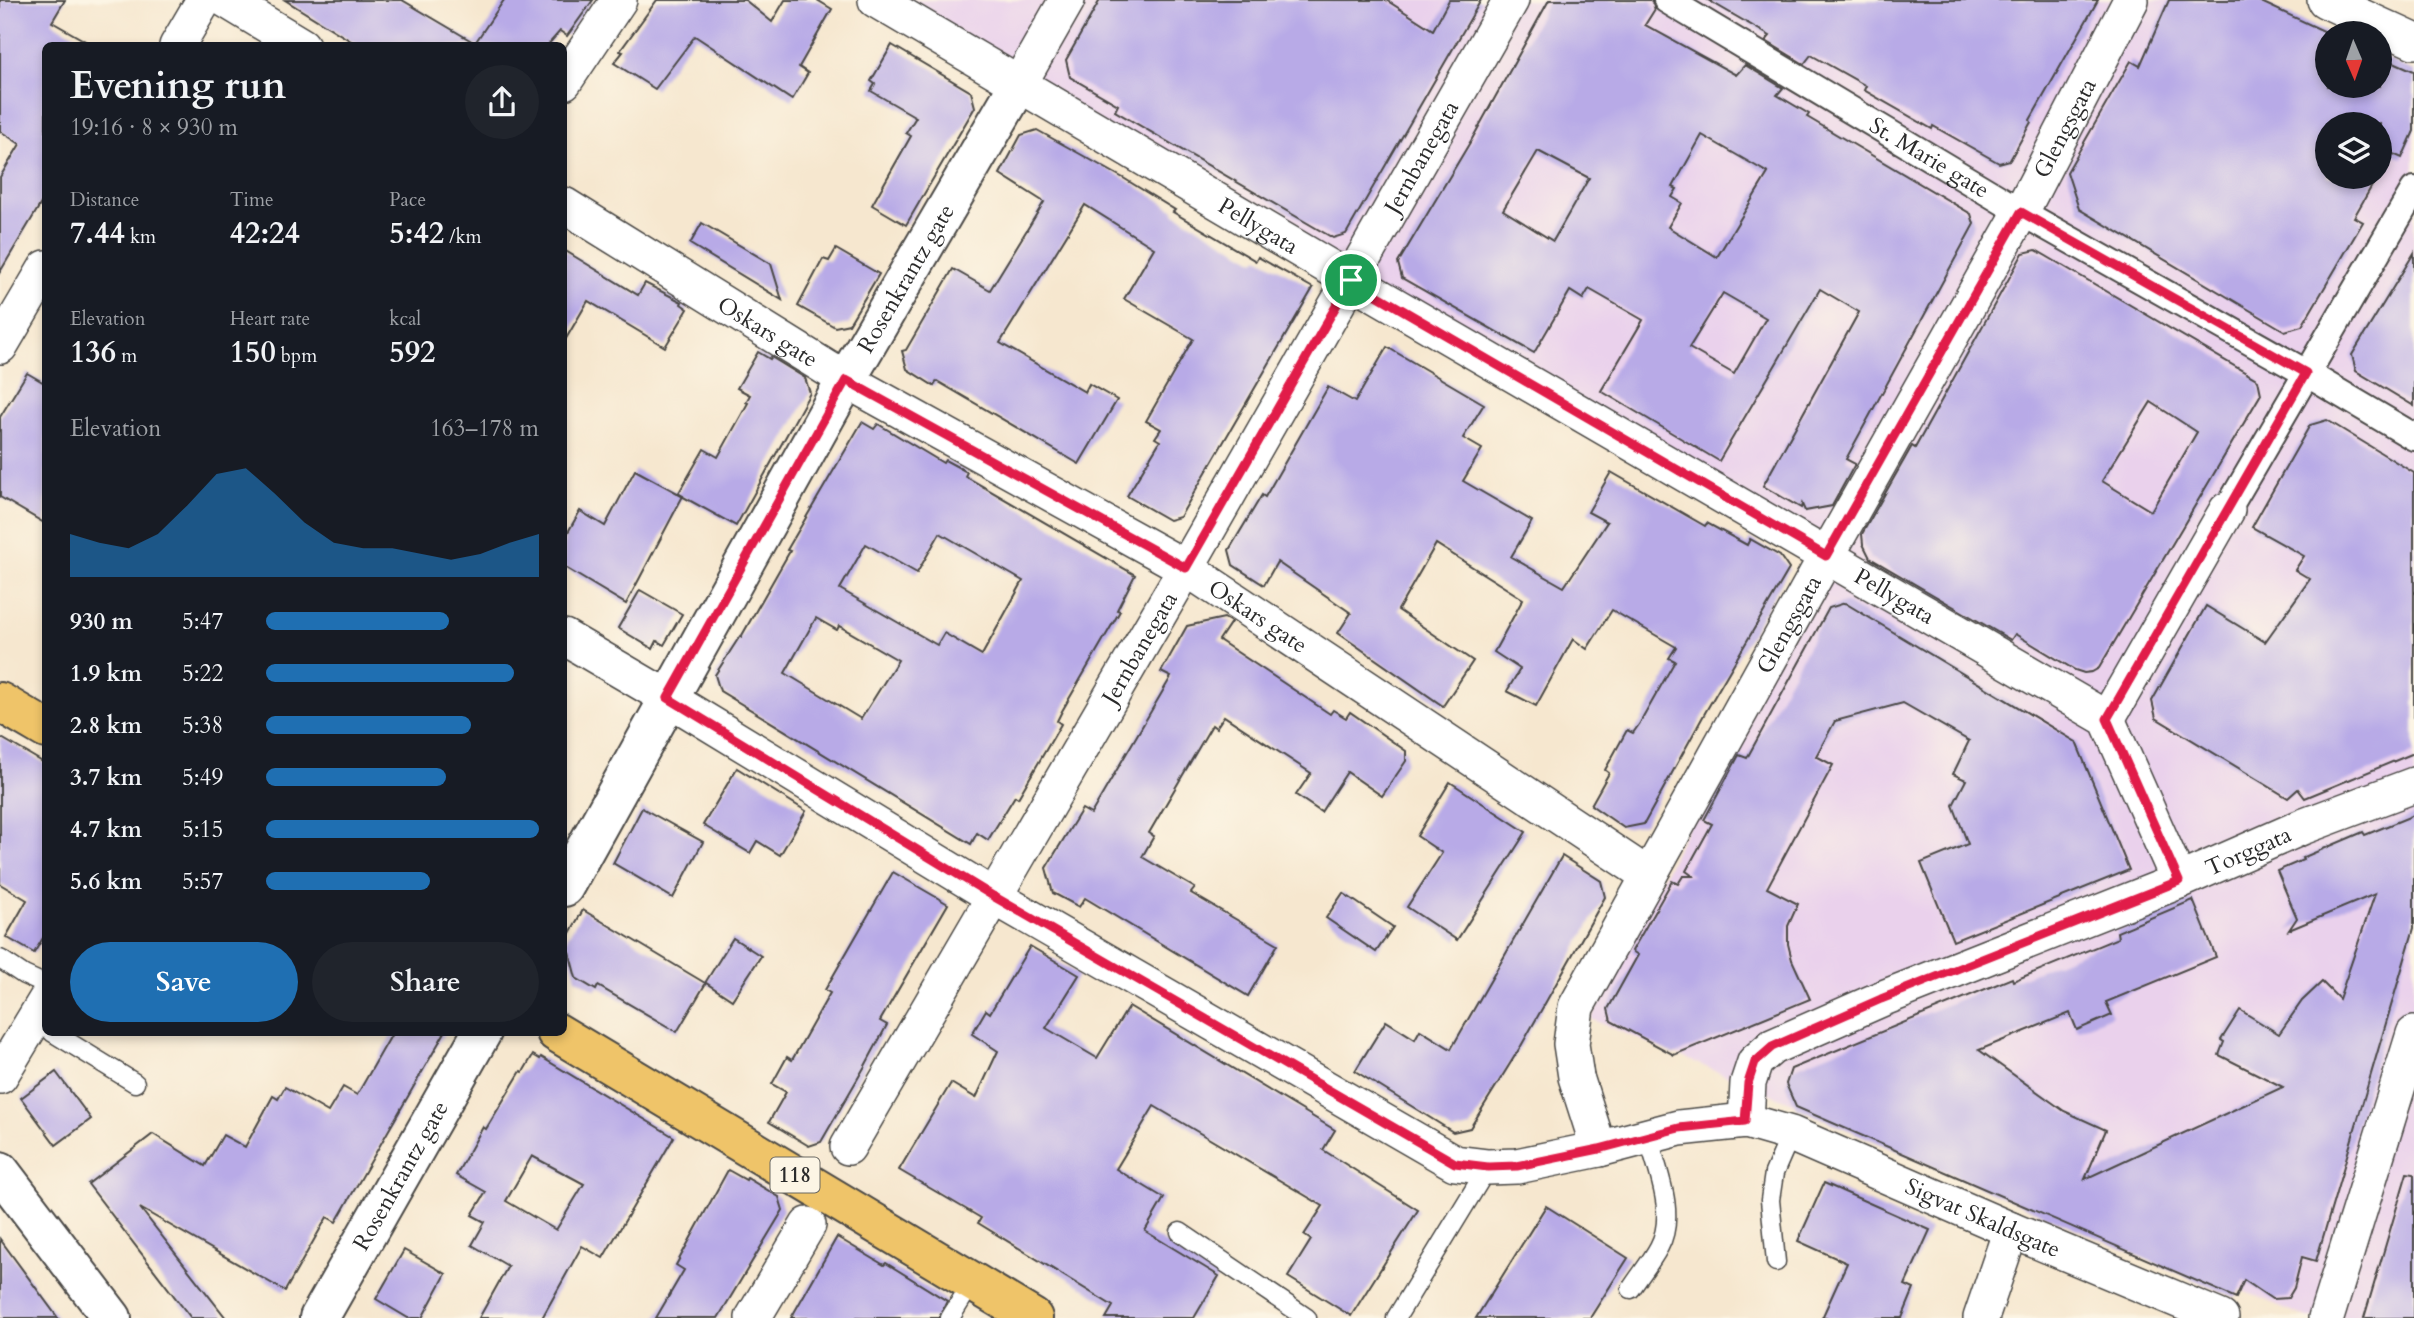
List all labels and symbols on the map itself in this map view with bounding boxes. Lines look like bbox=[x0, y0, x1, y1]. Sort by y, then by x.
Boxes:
north arrow bbox=[2315, 21, 2392, 98]
street label: Glengsgata bbox=[2026, 73, 2103, 183]
street label: Jernbanegata bbox=[1375, 95, 1466, 222]
street label: St. Marie gate bbox=[1864, 109, 1995, 205]
street label: Pellygata bbox=[1213, 190, 1304, 261]
street label: Rosenkrantz gate bbox=[850, 198, 961, 358]
pin bbox=[1321, 250, 1381, 310]
street label: Oskars gate bbox=[712, 289, 824, 374]
street label: Pellygata bbox=[1849, 560, 1940, 631]
street label: Glengsgata bbox=[1749, 569, 1828, 679]
street label: Oskars gate bbox=[1203, 572, 1314, 660]
street label: Jernbanegata bbox=[1093, 586, 1184, 712]
street label: Torggata bbox=[2200, 818, 2296, 883]
street label: Rosenkrantz gate bbox=[345, 1095, 455, 1256]
road number: 118 bbox=[770, 1158, 820, 1192]
street label: Sigvat Skaldsgate bbox=[1901, 1170, 2065, 1265]

